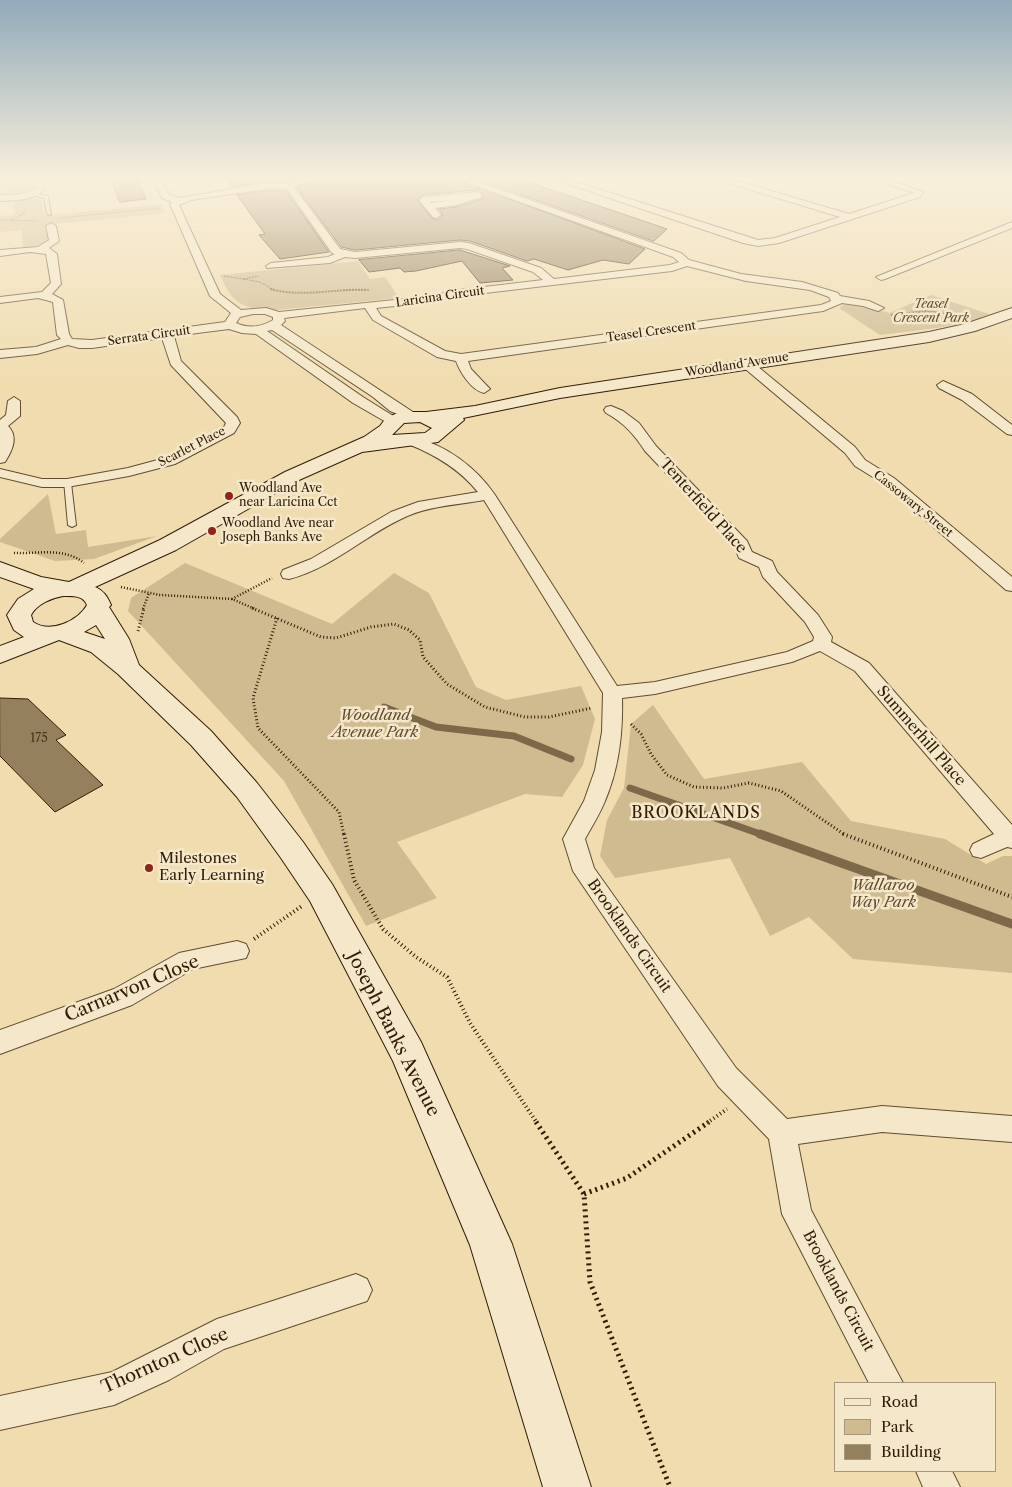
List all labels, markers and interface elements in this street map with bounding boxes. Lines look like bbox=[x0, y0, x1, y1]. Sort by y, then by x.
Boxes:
street label: Laricina Circuit bbox=[395, 284, 485, 310]
park label: Teasel Crescent Park bbox=[893, 298, 969, 326]
street label: Teasel Crescent bbox=[605, 319, 697, 345]
street label: Serrata Circuit bbox=[107, 323, 191, 349]
street label: Woodland Avenue bbox=[684, 350, 790, 380]
street label: Scarlet Place bbox=[156, 424, 228, 470]
street label: Tenterfield Place bbox=[656, 455, 750, 557]
street label: Cassowary Street bbox=[870, 468, 956, 540]
place label: Woodland Ave near Laricina Cct bbox=[239, 482, 337, 510]
marker: Woodland Ave near Laricina Cct bbox=[223, 490, 235, 502]
place label: Woodland Ave near Joseph Banks Ave bbox=[222, 517, 334, 545]
marker: Woodland Ave near Joseph Banks Ave bbox=[206, 525, 218, 537]
street label: Summerhill Place bbox=[873, 682, 969, 790]
park label: Woodland Avenue Park bbox=[332, 707, 418, 742]
house number: 175 bbox=[30, 732, 48, 746]
district label: BROOKLANDS bbox=[630, 803, 762, 823]
place label: Milestones Early Learning bbox=[159, 850, 264, 885]
marker: Milestones Early Learning bbox=[143, 862, 155, 874]
street label: Brooklands Circuit bbox=[583, 876, 675, 996]
park label: Wallaroo Way Park bbox=[850, 877, 916, 912]
street label: Joseph Banks Avenue bbox=[342, 948, 444, 1120]
street label: Carnarvon Close bbox=[62, 951, 202, 1027]
street label: Brooklands Circuit bbox=[799, 1227, 877, 1355]
street label: Thornton Close bbox=[98, 1323, 232, 1399]
legend bbox=[834, 1382, 997, 1472]
text: Road bbox=[881, 1392, 918, 1411]
text: Park bbox=[881, 1417, 914, 1436]
text: Building bbox=[881, 1442, 941, 1461]

